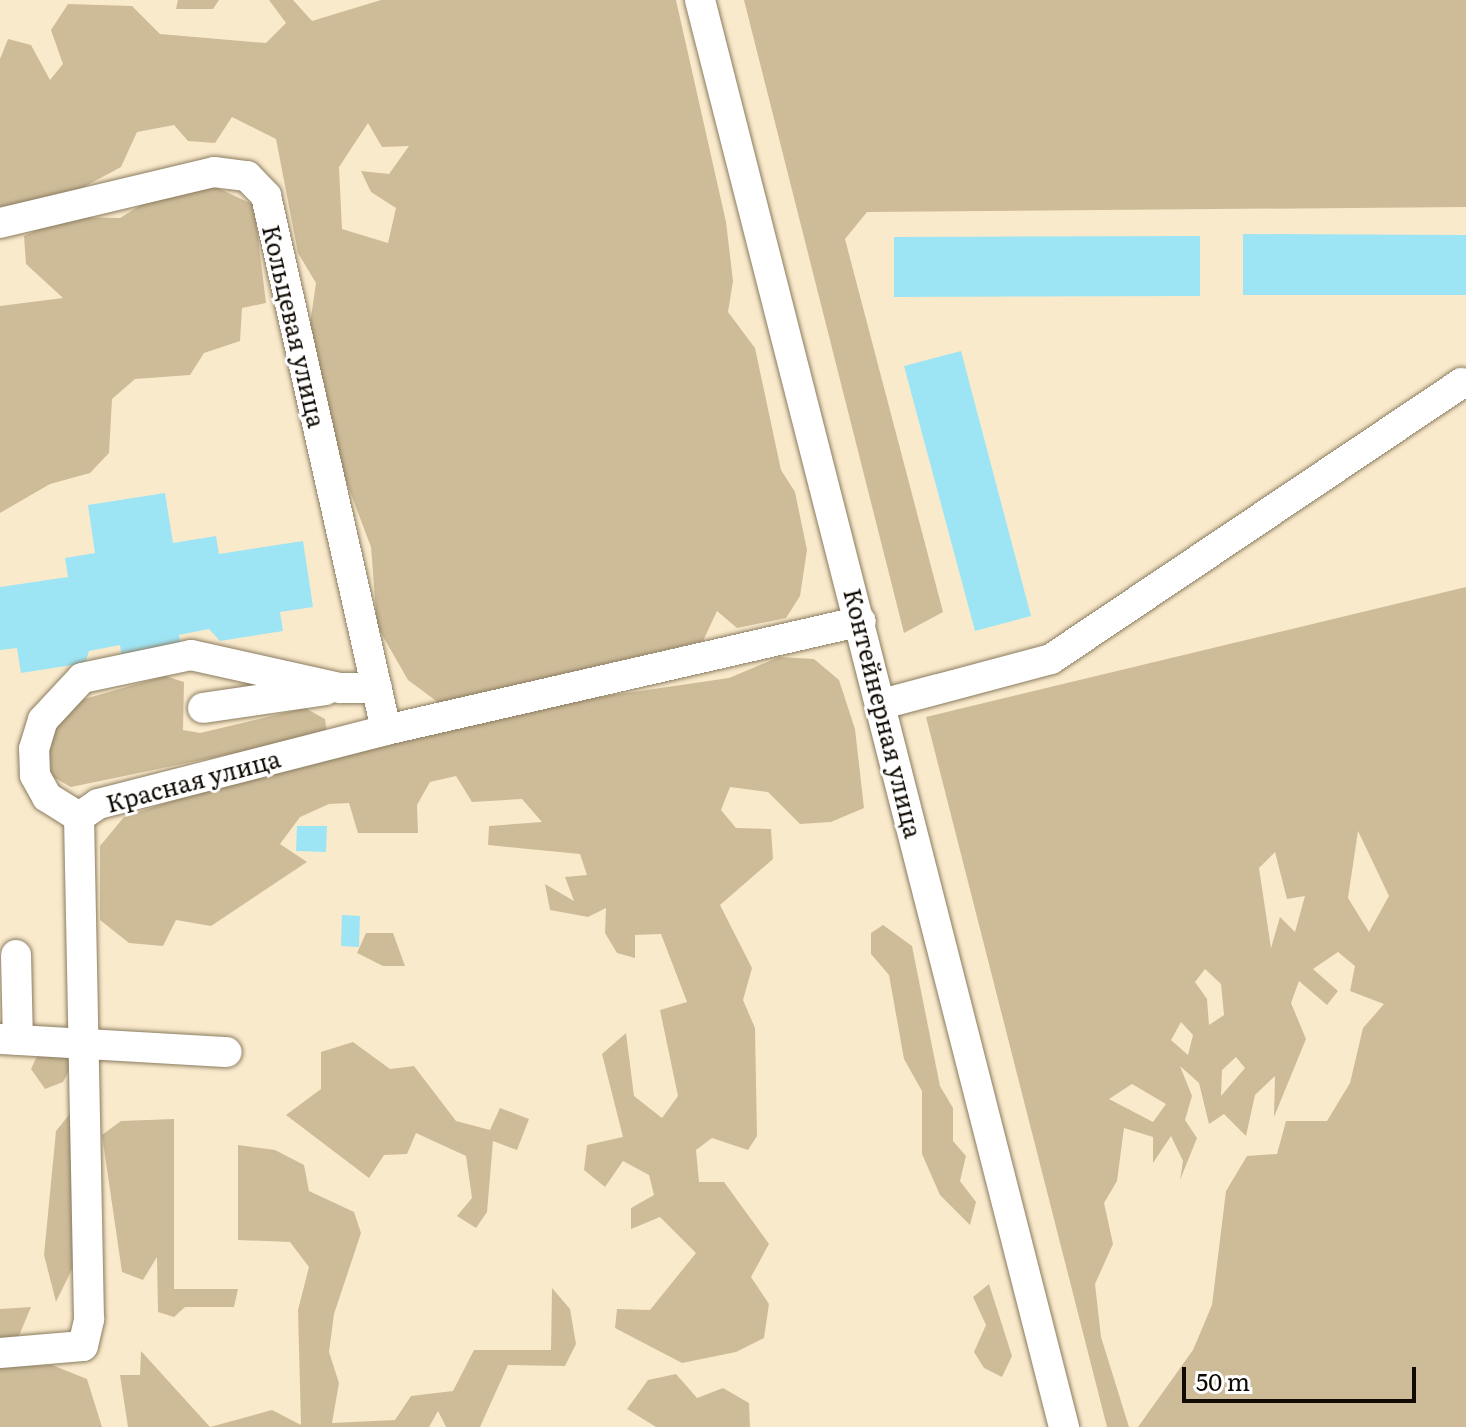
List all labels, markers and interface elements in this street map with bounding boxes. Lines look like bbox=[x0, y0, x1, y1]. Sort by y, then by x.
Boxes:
street label: Кольцевая улица bbox=[258, 222, 332, 430]
street label: Контейнерная улица bbox=[839, 585, 929, 841]
street label: Красная улица bbox=[103, 743, 283, 817]
scale bar bbox=[1186, 1351, 1420, 1401]
text: 50 m bbox=[1196, 1363, 1250, 1398]

